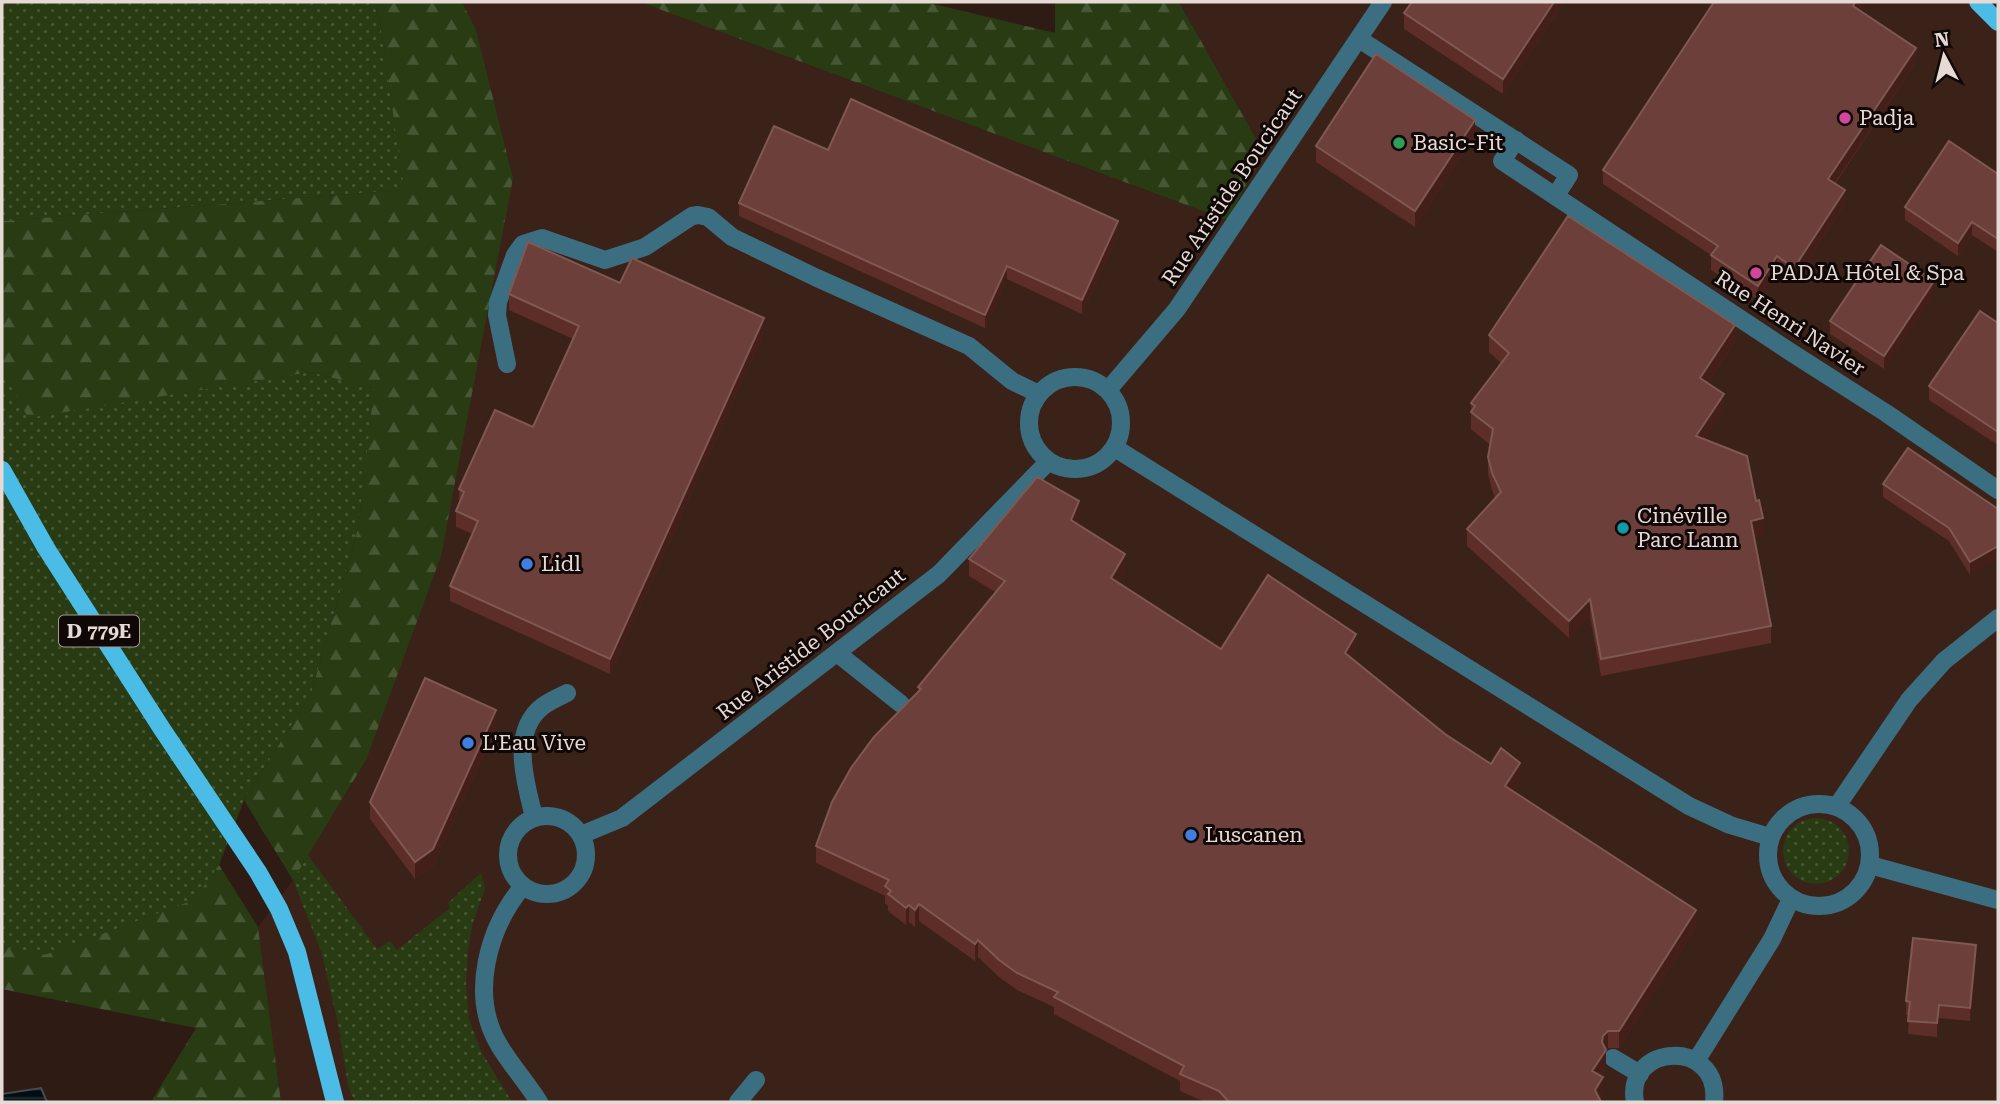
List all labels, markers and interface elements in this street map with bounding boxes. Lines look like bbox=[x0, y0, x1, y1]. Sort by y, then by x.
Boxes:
north arrow bbox=[1909, 21, 1979, 91]
text: N bbox=[1933, 27, 1951, 52]
street label: Rue Aristide Boucicaut bbox=[1157, 84, 1307, 290]
place label: Padja bbox=[1859, 106, 1915, 130]
marker: Padja bbox=[1837, 110, 1853, 126]
place label: Basic-Fit bbox=[1413, 131, 1503, 155]
marker: Basic-Fit bbox=[1391, 135, 1407, 151]
place label: PADJA Hôtel & Spa bbox=[1770, 261, 1965, 285]
marker: PADJA Hôtel & Spa bbox=[1748, 265, 1764, 281]
street label: Rue Henri Navier bbox=[1711, 266, 1870, 381]
place label: Cinéville Parc Lann bbox=[1637, 504, 1739, 552]
marker: Cinéville Parc Lann bbox=[1615, 520, 1631, 536]
place label: Lidl bbox=[541, 552, 581, 576]
marker: Lidl bbox=[519, 556, 535, 572]
street label: Rue Aristide Boucicaut bbox=[712, 563, 910, 725]
road number: D 779E bbox=[59, 616, 139, 646]
place label: L'Eau Vive bbox=[482, 731, 586, 755]
marker: L'Eau Vive bbox=[460, 735, 476, 751]
place label: Luscanen bbox=[1205, 823, 1303, 847]
marker: Luscanen bbox=[1183, 827, 1199, 843]

